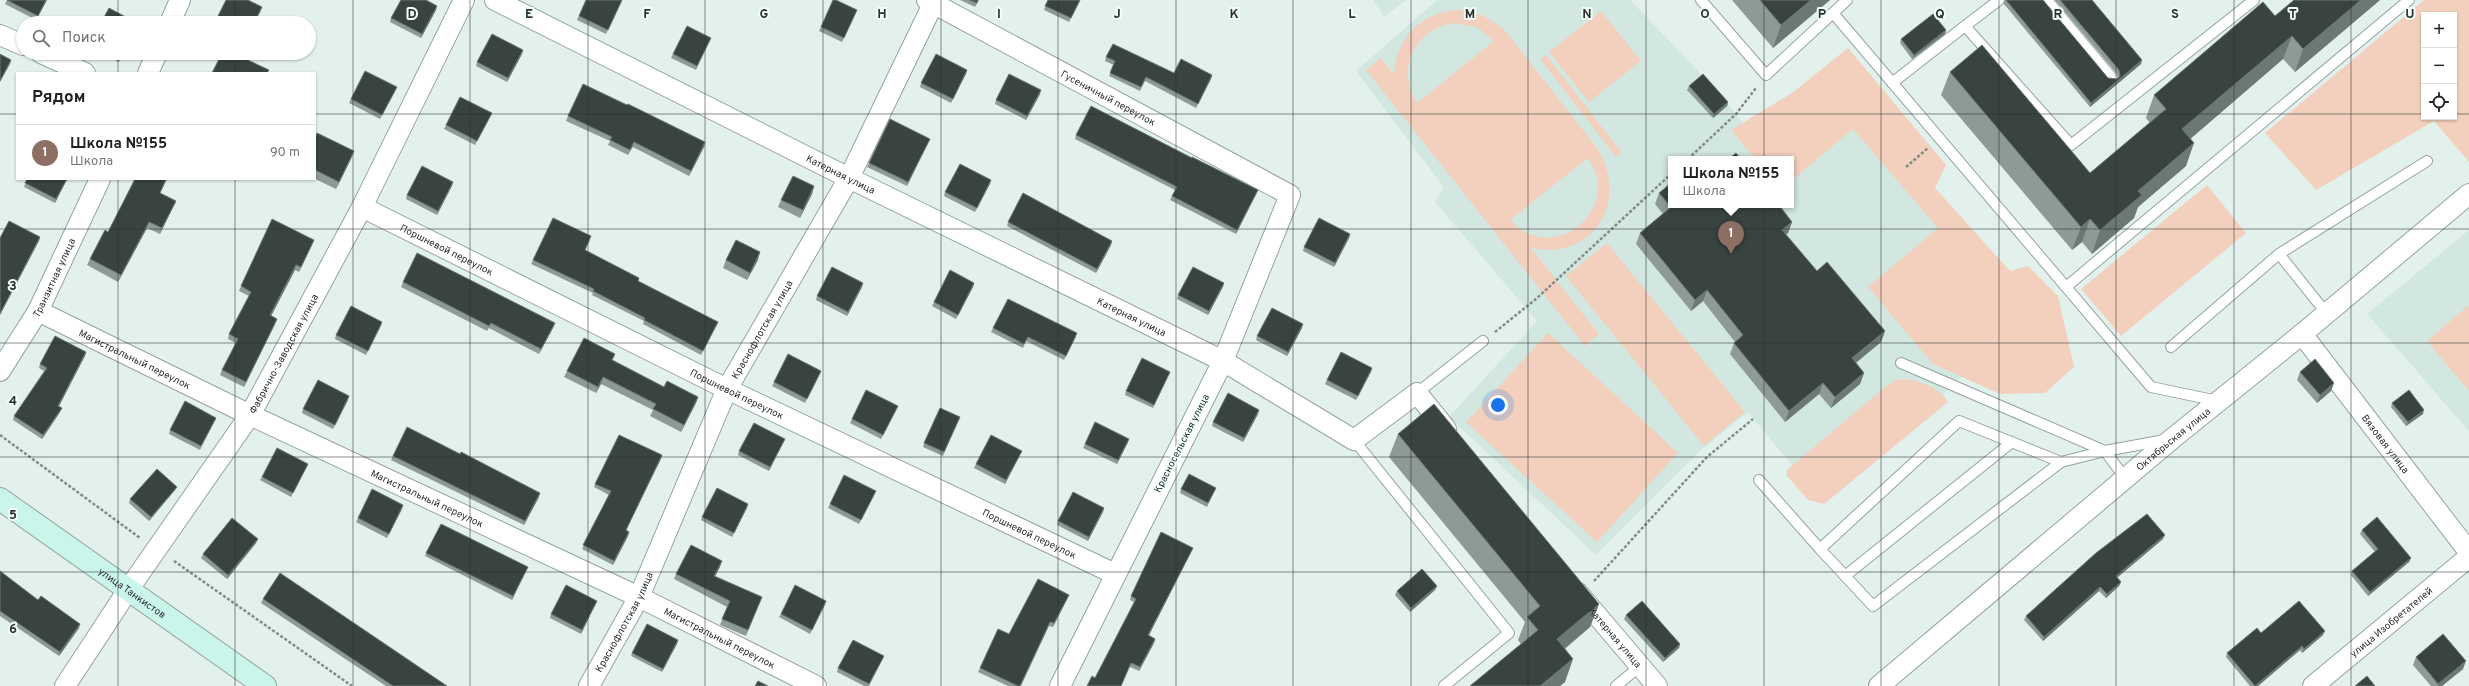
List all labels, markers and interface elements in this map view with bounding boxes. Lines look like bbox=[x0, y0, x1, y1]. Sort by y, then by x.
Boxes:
text: D bbox=[407, 7, 417, 23]
text: E bbox=[525, 7, 533, 23]
text: F bbox=[643, 7, 651, 23]
text: G bbox=[760, 7, 769, 23]
text: H bbox=[877, 7, 887, 23]
text: I bbox=[997, 7, 1001, 23]
text: J bbox=[1113, 7, 1121, 23]
text: K bbox=[1229, 7, 1239, 23]
text: L bbox=[1348, 7, 1356, 23]
text: M bbox=[1465, 7, 1475, 23]
text: N bbox=[1582, 7, 1592, 23]
text: O bbox=[1700, 7, 1710, 23]
text: P bbox=[1818, 7, 1827, 23]
text: Q bbox=[1935, 7, 1945, 23]
text: R bbox=[2054, 7, 2063, 23]
text: S bbox=[2171, 7, 2179, 23]
text: T bbox=[2289, 7, 2297, 23]
text: U bbox=[2405, 7, 2415, 23]
map controls bbox=[2421, 12, 2457, 120]
button: + bbox=[2421, 12, 2457, 48]
search box bbox=[16, 16, 316, 60]
icon: search bbox=[30, 27, 52, 49]
text: Поиск bbox=[62, 29, 106, 48]
button: − bbox=[2421, 48, 2457, 84]
street label: Гусеничный переулок bbox=[1058, 68, 1158, 130]
button: locate bbox=[2421, 84, 2457, 120]
text: Рядом bbox=[32, 87, 85, 109]
text: Школа №155 bbox=[70, 135, 167, 154]
text: 1 bbox=[42, 145, 48, 161]
text: 90 m bbox=[270, 145, 300, 161]
street label: Катерная улица bbox=[803, 152, 877, 198]
text: Школа bbox=[70, 154, 113, 170]
popup bbox=[1668, 156, 1794, 208]
text: Школа №155 bbox=[1682, 165, 1780, 184]
text: Школа bbox=[1682, 184, 1726, 200]
pin: 1 bbox=[1718, 221, 1744, 254]
street label: Поршневой переулок bbox=[398, 222, 495, 280]
street label: Транзитная улица bbox=[31, 237, 79, 320]
street label: Краснофлотская улица bbox=[729, 278, 796, 382]
text: 3 bbox=[9, 279, 17, 295]
street label: Фабрично-Заводская улица bbox=[247, 292, 322, 416]
street label: Катерная улица bbox=[1094, 295, 1168, 340]
street label: Магистральный переулок bbox=[76, 327, 193, 393]
street label: Поршневой переулок bbox=[688, 367, 786, 423]
street label: Красносельская улица bbox=[1152, 392, 1213, 495]
text: 4 bbox=[9, 394, 17, 410]
your location bbox=[1488, 395, 1508, 415]
street label: Октябрьская улица bbox=[2134, 405, 2214, 474]
street label: Вязовая улица bbox=[2358, 412, 2411, 477]
street label: Магистральный переулок bbox=[368, 467, 485, 531]
street label: Поршневой переулок bbox=[980, 507, 1078, 563]
text: 5 bbox=[9, 508, 17, 524]
street label: улица Танкистов bbox=[95, 565, 168, 622]
street label: Краснофлотская улица bbox=[593, 570, 657, 675]
street label: улица Изобретателей bbox=[2348, 585, 2436, 661]
street label: Катерная улица bbox=[1585, 605, 1644, 671]
street label: Магистральный переулок bbox=[661, 606, 777, 672]
text: 6 bbox=[9, 622, 17, 638]

